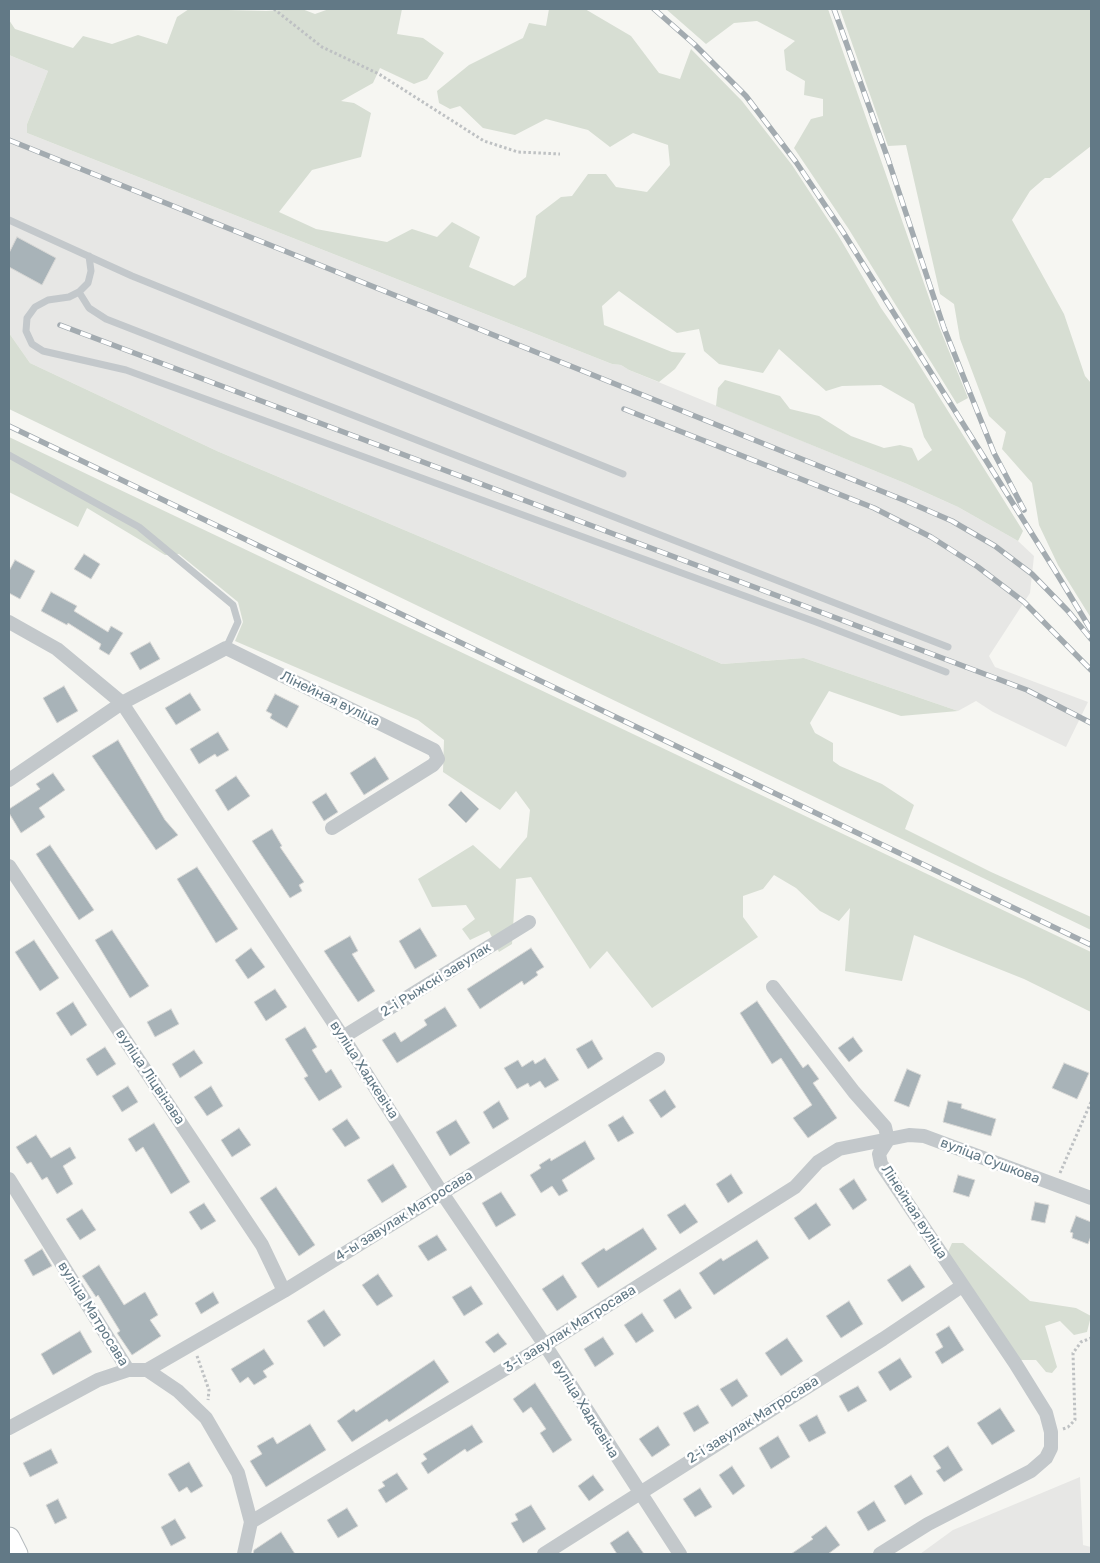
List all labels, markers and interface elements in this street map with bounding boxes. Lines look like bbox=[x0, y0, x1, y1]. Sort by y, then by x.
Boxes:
street label: Лінейная вуліца bbox=[278, 668, 382, 730]
street label: 2-і Рыжскі завулак bbox=[378, 939, 494, 1021]
street label: вуліца Хадкевіча bbox=[326, 1018, 402, 1122]
street label: вуліца Ліцвінава bbox=[112, 1026, 188, 1128]
street label: вуліца Сушкова bbox=[938, 1134, 1042, 1188]
street label: Лінейная вуліца bbox=[877, 1162, 951, 1262]
street label: 4-ы завулак Матросава bbox=[332, 1167, 476, 1265]
street label: вуліца Матросава bbox=[54, 1259, 132, 1369]
street label: 3-і завулак Матросава bbox=[501, 1282, 639, 1376]
street label: вуліца Хадкевіча bbox=[548, 1357, 622, 1461]
street label: 2-і завулак Матросава bbox=[684, 1373, 822, 1467]

